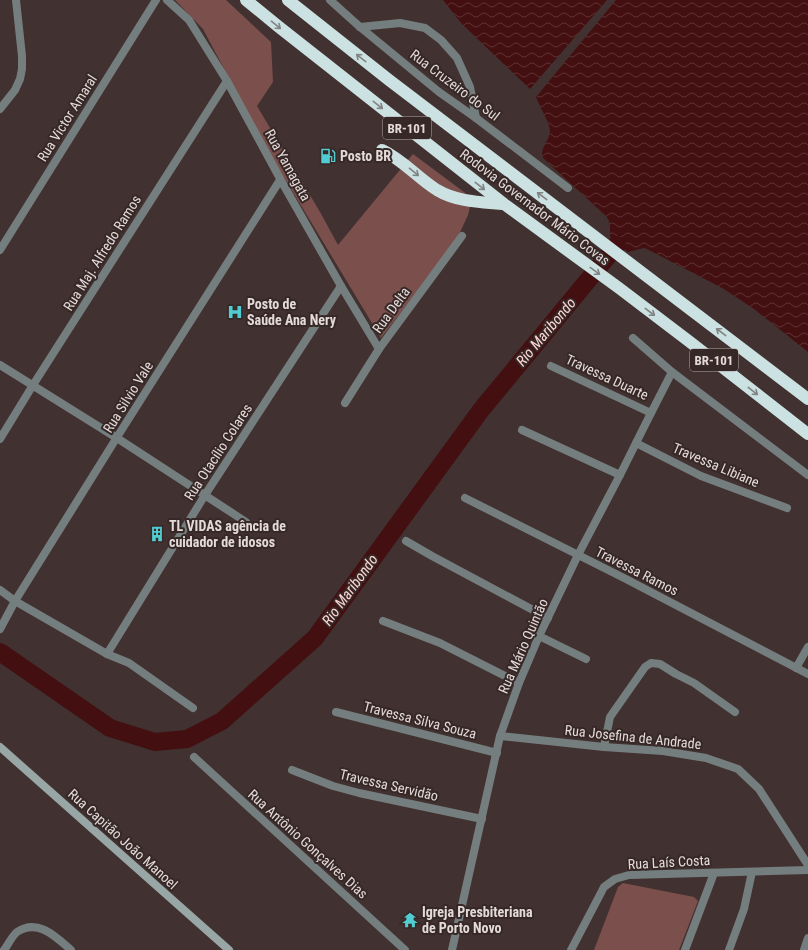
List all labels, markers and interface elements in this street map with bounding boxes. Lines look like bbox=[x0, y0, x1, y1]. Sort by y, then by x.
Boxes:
one-way arrow bbox=[271, 20, 282, 29]
street label: Rua Cruzeiro do Sul bbox=[407, 46, 503, 124]
one-way arrow bbox=[355, 54, 366, 62]
street label: Rua Victor Amaral bbox=[34, 72, 100, 164]
one-way arrow bbox=[373, 101, 384, 110]
road number: BR-101 bbox=[383, 117, 431, 139]
street label: Rua Yamagata bbox=[262, 126, 314, 204]
street label: Rodovia Governador Mário Covas bbox=[457, 145, 613, 269]
fuel station icon: Posto BR bbox=[319, 147, 337, 165]
place label: Posto BR bbox=[340, 148, 391, 164]
one-way arrow bbox=[408, 168, 419, 177]
one-way arrow bbox=[475, 182, 486, 190]
street label: Rua Maj. Alfredo Ramos bbox=[60, 192, 144, 314]
one-way arrow bbox=[537, 192, 548, 200]
one-way arrow bbox=[589, 266, 600, 275]
street label: Rua Delta bbox=[369, 284, 413, 336]
water label: Rio Maribondo bbox=[512, 294, 580, 370]
place label: Posto de Saúde Ana Nery bbox=[247, 296, 337, 328]
hospital icon: Posto de Saúde Ana Nery bbox=[226, 303, 244, 321]
one-way arrow bbox=[644, 307, 655, 316]
one-way arrow bbox=[716, 328, 727, 337]
road number: BR-101 bbox=[690, 349, 738, 371]
street label: Travessa Duarte bbox=[563, 351, 651, 403]
street label: Rua Silvio Vale bbox=[100, 358, 157, 436]
one-way arrow bbox=[747, 387, 758, 395]
street label: Rua Otacílio Colares bbox=[181, 401, 255, 503]
street label: Travessa Libiane bbox=[670, 440, 762, 491]
place label: TL VIDAS agência de cuidador de idosos bbox=[169, 518, 286, 550]
building icon: TL VIDAS agência de cuidador de idosos bbox=[148, 525, 166, 543]
street label: Travessa Ramos bbox=[593, 543, 681, 599]
water label: Rio Maribondo bbox=[318, 551, 382, 629]
street label: Rua Mário Quintão bbox=[495, 596, 551, 696]
street label: Travessa Silva Souza bbox=[362, 698, 478, 742]
street label: Rua Josefina de Andrade bbox=[564, 722, 702, 752]
street label: Travessa Servidão bbox=[338, 766, 440, 804]
street label: Rua Capitão João Manoel bbox=[65, 786, 181, 892]
street label: Rua Antônio Gonçalves Dias bbox=[245, 786, 371, 902]
street label: Rua Laís Costa bbox=[627, 852, 711, 872]
place label: Igreja Presbiteriana de Porto Novo bbox=[422, 904, 533, 936]
temple icon: Igreja Presbiteriana de Porto Novo bbox=[401, 911, 419, 929]

